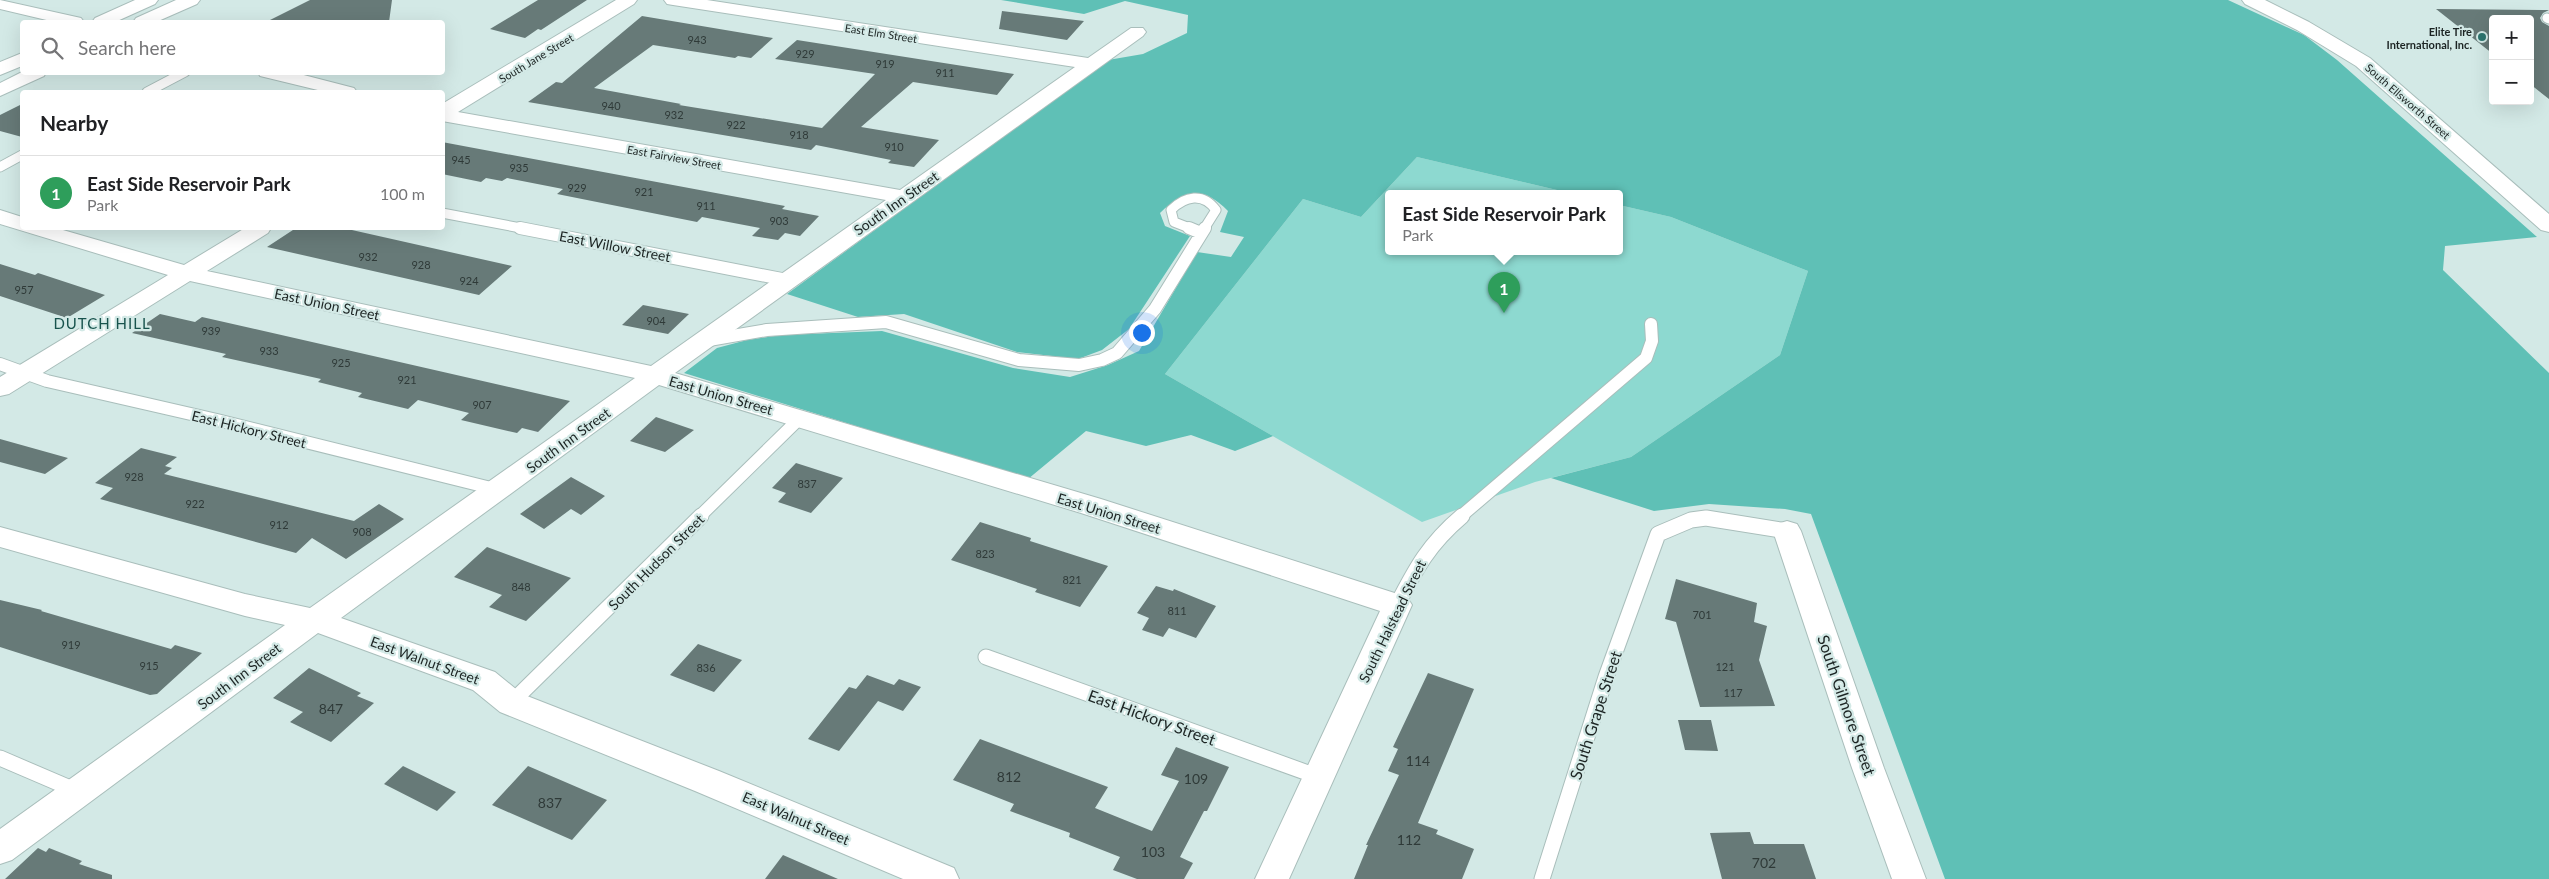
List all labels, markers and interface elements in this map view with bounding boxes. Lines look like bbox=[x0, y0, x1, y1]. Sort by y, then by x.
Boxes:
map controls bbox=[2489, 15, 2534, 105]
button: + bbox=[2489, 15, 2534, 60]
search box bbox=[20, 20, 445, 75]
street label: East Elm Street bbox=[844, 21, 918, 45]
place label: Elite Tire International, Inc. bbox=[2386, 25, 2472, 51]
street label: South Jane Street bbox=[496, 31, 576, 85]
marker: Elite Tire International, Inc. bbox=[2476, 31, 2488, 43]
house number: 943 bbox=[687, 33, 707, 46]
icon: search bbox=[38, 34, 66, 62]
text: Search here bbox=[78, 36, 176, 59]
house number: 929 bbox=[795, 47, 815, 60]
house number: 919 bbox=[875, 57, 895, 70]
button: − bbox=[2489, 60, 2534, 105]
street label: South Ellsworth Street bbox=[2363, 61, 2453, 141]
house number: 911 bbox=[935, 66, 955, 79]
house number: 940 bbox=[601, 99, 621, 112]
house number: 932 bbox=[664, 108, 684, 121]
text: Nearby bbox=[40, 110, 108, 135]
house number: 922 bbox=[726, 118, 746, 131]
house number: 918 bbox=[789, 128, 809, 141]
house number: 910 bbox=[884, 140, 904, 153]
street label: East Fairview Street bbox=[626, 142, 722, 172]
house number: 945 bbox=[451, 153, 471, 166]
house number: 935 bbox=[509, 161, 529, 174]
street label: South Inn Street bbox=[850, 167, 942, 239]
text: East Side Reservoir Park bbox=[87, 172, 291, 195]
house number: 929 bbox=[567, 181, 587, 194]
text: 1 bbox=[51, 184, 61, 203]
text: 100 m bbox=[380, 184, 425, 203]
house number: 921 bbox=[634, 185, 654, 198]
popup bbox=[1385, 190, 1623, 255]
text: Park bbox=[87, 195, 118, 214]
house number: 911 bbox=[696, 199, 716, 212]
text: East Side Reservoir Park bbox=[1402, 202, 1606, 225]
house number: 903 bbox=[769, 214, 789, 227]
text: Park bbox=[1402, 225, 1433, 244]
street label: East Willow Street bbox=[558, 227, 672, 265]
house number: 932 bbox=[358, 250, 378, 263]
house number: 928 bbox=[411, 258, 431, 271]
pin: 1 bbox=[1488, 272, 1520, 313]
house number: 924 bbox=[459, 274, 479, 287]
house number: 957 bbox=[14, 283, 34, 296]
street label: East Union Street bbox=[273, 285, 381, 323]
district label: DUTCH HILL bbox=[53, 314, 151, 332]
house number: 904 bbox=[646, 314, 666, 327]
your location bbox=[1129, 320, 1155, 346]
house number: 939 bbox=[201, 324, 221, 337]
house number: 933 bbox=[259, 344, 279, 357]
house number: 925 bbox=[331, 356, 351, 369]
street label: East Union Street bbox=[667, 372, 775, 418]
house number: 921 bbox=[397, 373, 417, 386]
house number: 907 bbox=[472, 398, 492, 411]
street label: South Inn Street bbox=[523, 404, 613, 476]
street label: East Hickory Street bbox=[190, 407, 308, 451]
house number: 928 bbox=[124, 470, 144, 483]
house number: 837 bbox=[797, 477, 817, 490]
street label: East Union Street bbox=[1055, 489, 1163, 537]
house number: 922 bbox=[185, 497, 205, 510]
street label: South Hudson Street bbox=[605, 511, 707, 613]
house number: 912 bbox=[269, 518, 289, 531]
house number: 908 bbox=[352, 525, 372, 538]
house number: 823 bbox=[975, 547, 995, 560]
street label: South Halstead Street bbox=[1355, 557, 1429, 685]
house number: 821 bbox=[1062, 573, 1082, 586]
house number: 848 bbox=[511, 580, 531, 593]
house number: 811 bbox=[1167, 604, 1187, 617]
house number: 701 bbox=[1692, 608, 1712, 621]
street label: East Walnut Street bbox=[368, 632, 482, 688]
street label: South Gilmore Street bbox=[1814, 632, 1880, 778]
house number: 919 bbox=[61, 638, 81, 651]
street label: South Inn Street bbox=[194, 639, 284, 713]
street label: South Grape Street bbox=[1565, 648, 1625, 782]
house number: 915 bbox=[139, 659, 159, 672]
house number: 121 bbox=[1715, 660, 1735, 673]
house number: 836 bbox=[696, 661, 716, 674]
street label: East Hickory Street bbox=[1086, 685, 1218, 749]
house number: 117 bbox=[1723, 686, 1743, 699]
house number: 847 bbox=[319, 700, 343, 717]
house number: 114 bbox=[1406, 752, 1430, 769]
house number: 812 bbox=[997, 768, 1021, 785]
house number: 109 bbox=[1184, 770, 1208, 787]
street label: East Walnut Street bbox=[740, 788, 852, 848]
house number: 837 bbox=[538, 794, 562, 811]
house number: 112 bbox=[1397, 831, 1421, 848]
house number: 103 bbox=[1141, 843, 1165, 860]
house number: 702 bbox=[1752, 854, 1776, 871]

